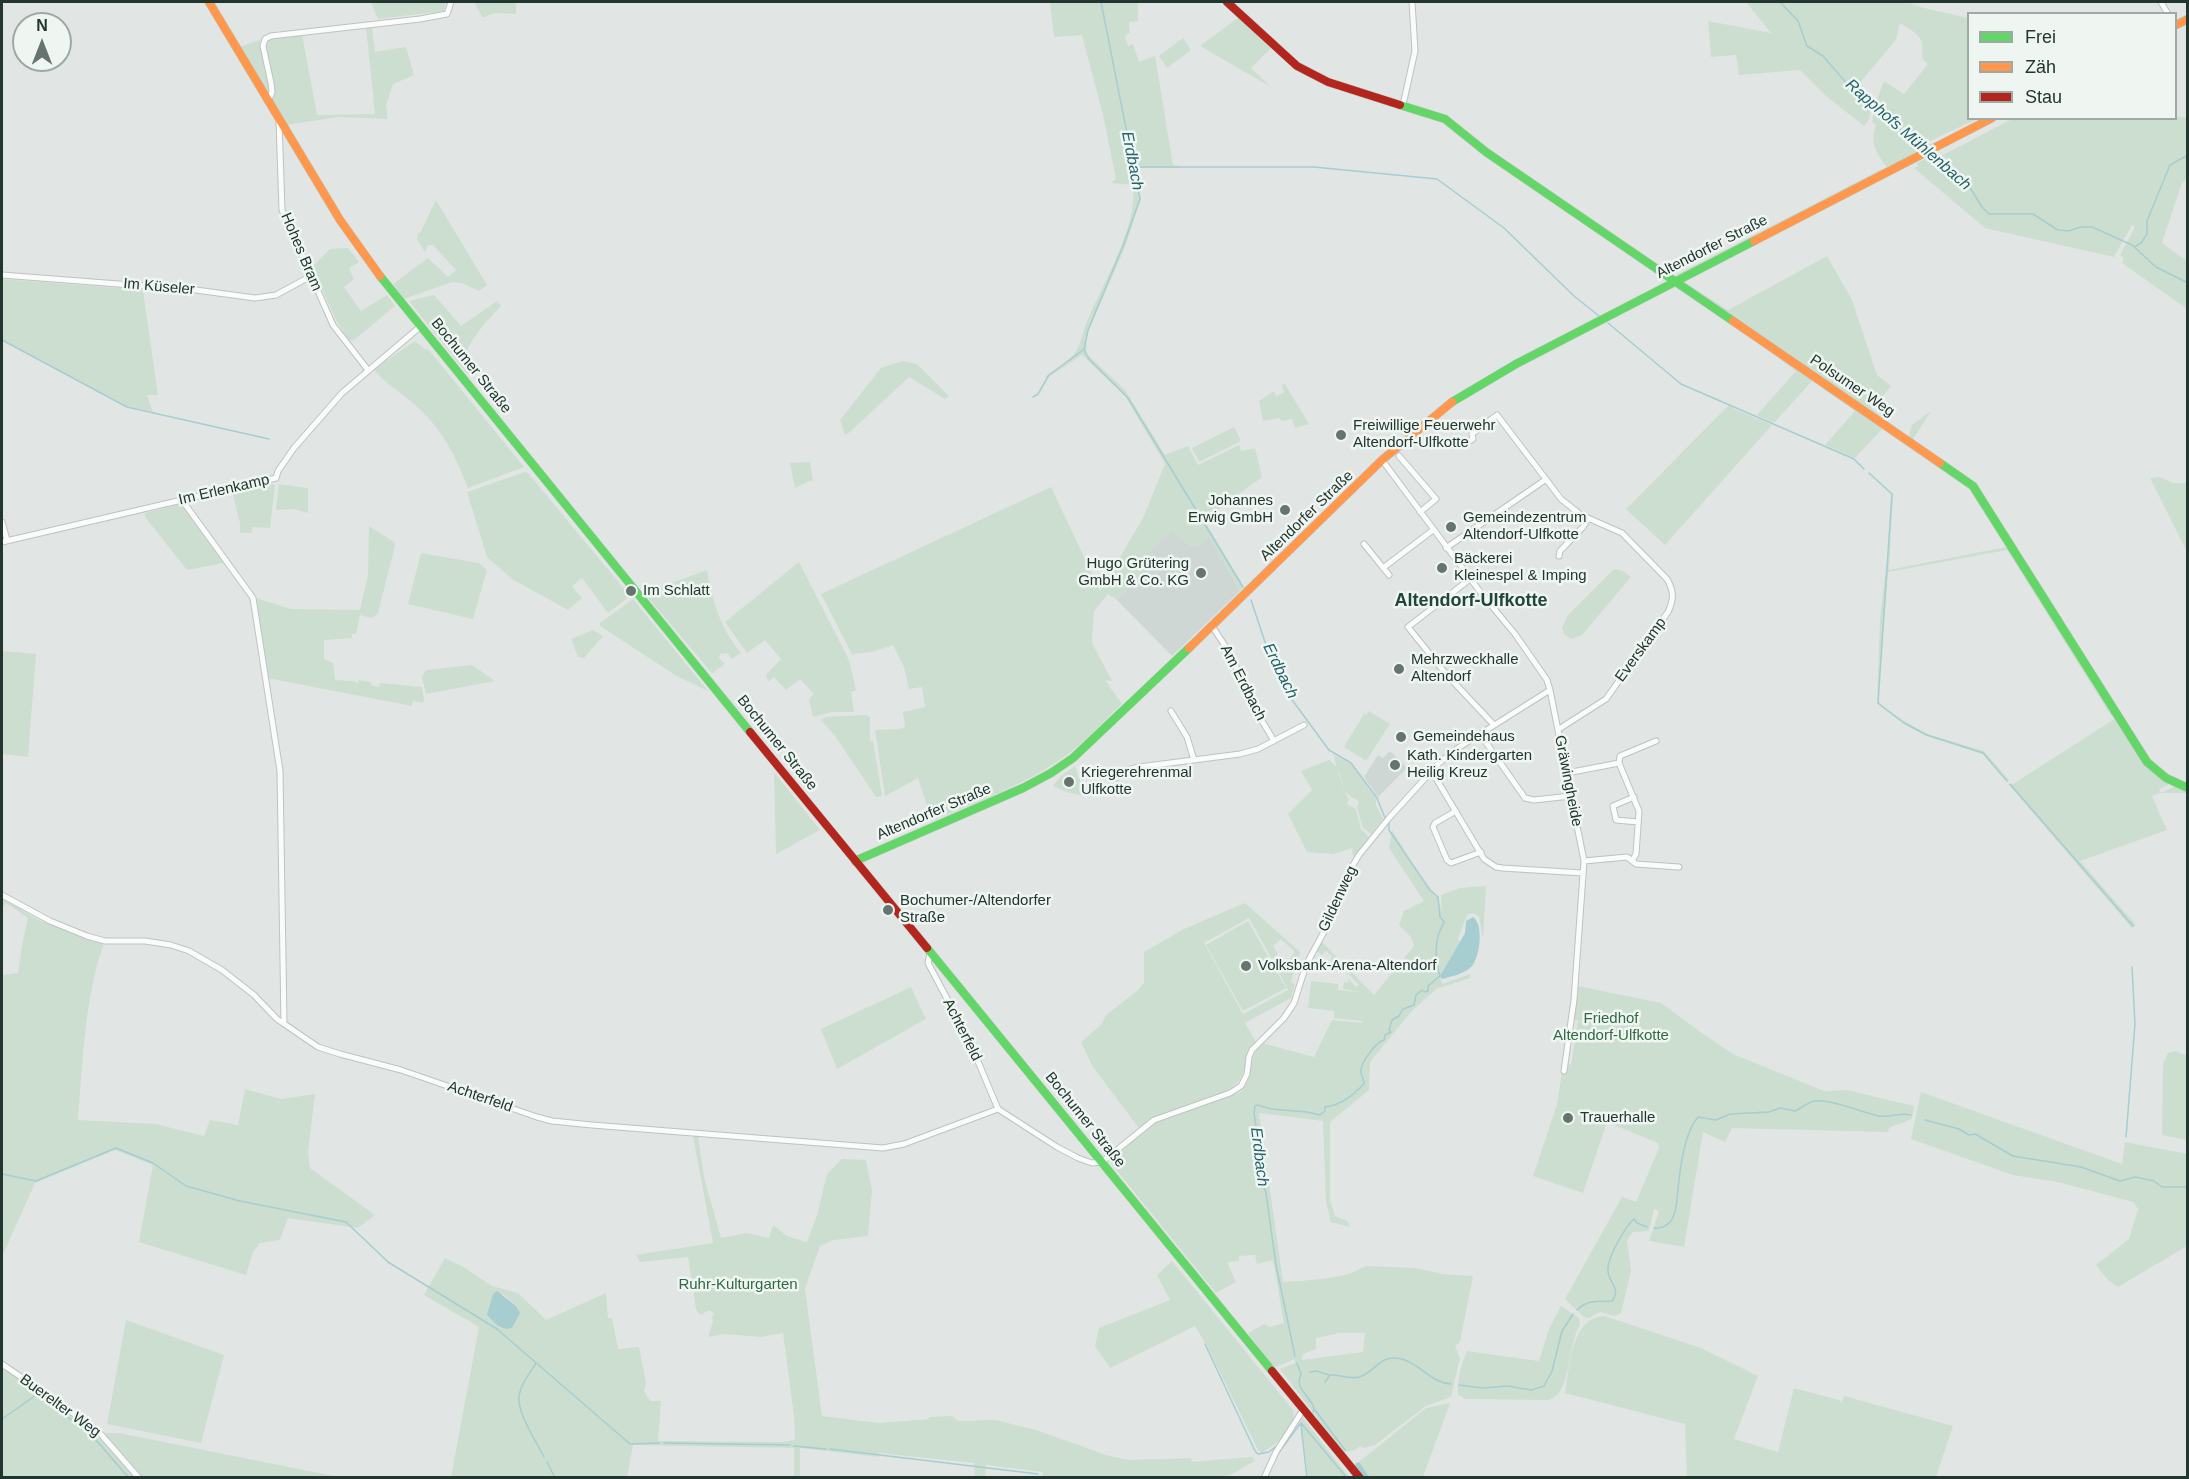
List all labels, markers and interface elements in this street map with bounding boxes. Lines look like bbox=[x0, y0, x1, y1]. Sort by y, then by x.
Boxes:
north arrow bbox=[12, 12, 72, 72]
legend bbox=[1967, 12, 2177, 120]
text: N bbox=[36, 17, 48, 34]
text: Frei bbox=[2025, 27, 2056, 47]
text: Zäh bbox=[2025, 57, 2056, 77]
water label: Rapphofs Mühlenbach bbox=[1841, 75, 1975, 195]
text: Stau bbox=[2025, 87, 2062, 107]
water label: Erdbach bbox=[1117, 130, 1147, 192]
street label: Hohes Bram bbox=[276, 210, 326, 294]
street label: Altendorfer Straße bbox=[1653, 211, 1771, 283]
street label: Im Küseler bbox=[123, 275, 195, 299]
street label: Bochumer Straße bbox=[427, 315, 515, 417]
street label: Polsumer Weg bbox=[1806, 351, 1898, 421]
place label: Freiwillige Feuerwehr Altendorf-Ulfkotte bbox=[1353, 417, 1496, 452]
marker: Freiwillige Feuerwehr Altendorf-Ulfkotte bbox=[1334, 428, 1348, 442]
street label: Altendorfer Straße bbox=[1257, 467, 1357, 565]
street label: Im Erlenkamp bbox=[177, 471, 271, 509]
place label: Johannes Erwig GmbH bbox=[1188, 492, 1273, 527]
marker: Johannes Erwig GmbH bbox=[1278, 503, 1292, 517]
place label: Gemeindezentrum Altendorf-Ulfkotte bbox=[1463, 509, 1586, 544]
marker: Gemeindezentrum Altendorf-Ulfkotte bbox=[1444, 520, 1458, 534]
place label: Bäckerei Kleinespel & Imping bbox=[1454, 550, 1587, 585]
place label: Hugo Grütering GmbH & Co. KG bbox=[1078, 555, 1189, 590]
marker: Bäckerei Kleinespel & Imping bbox=[1435, 561, 1449, 575]
marker: Hugo Grütering GmbH & Co. KG bbox=[1194, 566, 1208, 580]
place label: Im Schlatt bbox=[643, 582, 710, 600]
marker: Im Schlatt bbox=[624, 584, 638, 598]
district label: Altendorf-Ulfkotte bbox=[1395, 590, 1547, 612]
street label: Everskamp bbox=[1612, 614, 1670, 686]
water label: Erdbach bbox=[1258, 640, 1302, 702]
street label: Am Erdbach bbox=[1216, 642, 1270, 724]
place label: Mehrzweckhalle Altendorf bbox=[1411, 651, 1519, 686]
marker: Mehrzweckhalle Altendorf bbox=[1392, 662, 1406, 676]
street label: Bochumer Straße bbox=[733, 692, 821, 794]
place label: Gemeindehaus bbox=[1413, 728, 1515, 746]
marker: Gemeindehaus bbox=[1394, 730, 1408, 744]
street label: Gräwingheide bbox=[1550, 734, 1586, 828]
place label: Kath. Kindergarten Heilig Kreuz bbox=[1407, 747, 1532, 782]
marker: Kath. Kindergarten Heilig Kreuz bbox=[1388, 758, 1402, 772]
place label: Kriegerehrenmal Ulfkotte bbox=[1081, 764, 1192, 799]
marker: Kriegerehrenmal Ulfkotte bbox=[1062, 775, 1076, 789]
street label: Altendorfer Straße bbox=[874, 780, 994, 844]
street label: Gildenweg bbox=[1315, 863, 1361, 935]
place label: Bochumer-/Altendorfer Straße bbox=[900, 892, 1051, 927]
marker: Bochumer-/Altendorfer Straße bbox=[881, 903, 895, 917]
place label: Volksbank-Arena-Altendorf bbox=[1258, 957, 1436, 975]
marker: Volksbank-Arena-Altendorf bbox=[1239, 959, 1253, 973]
street label: Achterfeld bbox=[939, 996, 985, 1064]
park label: Friedhof Altendorf-Ulfkotte bbox=[1553, 1010, 1669, 1045]
street label: Bochumer Straße bbox=[1041, 1069, 1129, 1171]
street label: Achterfeld bbox=[445, 1077, 515, 1117]
place label: Trauerhalle bbox=[1580, 1109, 1655, 1127]
marker: Trauerhalle bbox=[1561, 1111, 1575, 1125]
water label: Erdbach bbox=[1246, 1126, 1272, 1188]
park label: Ruhr-Kulturgarten bbox=[678, 1276, 798, 1294]
street label: Buerelter Weg bbox=[16, 1371, 104, 1441]

